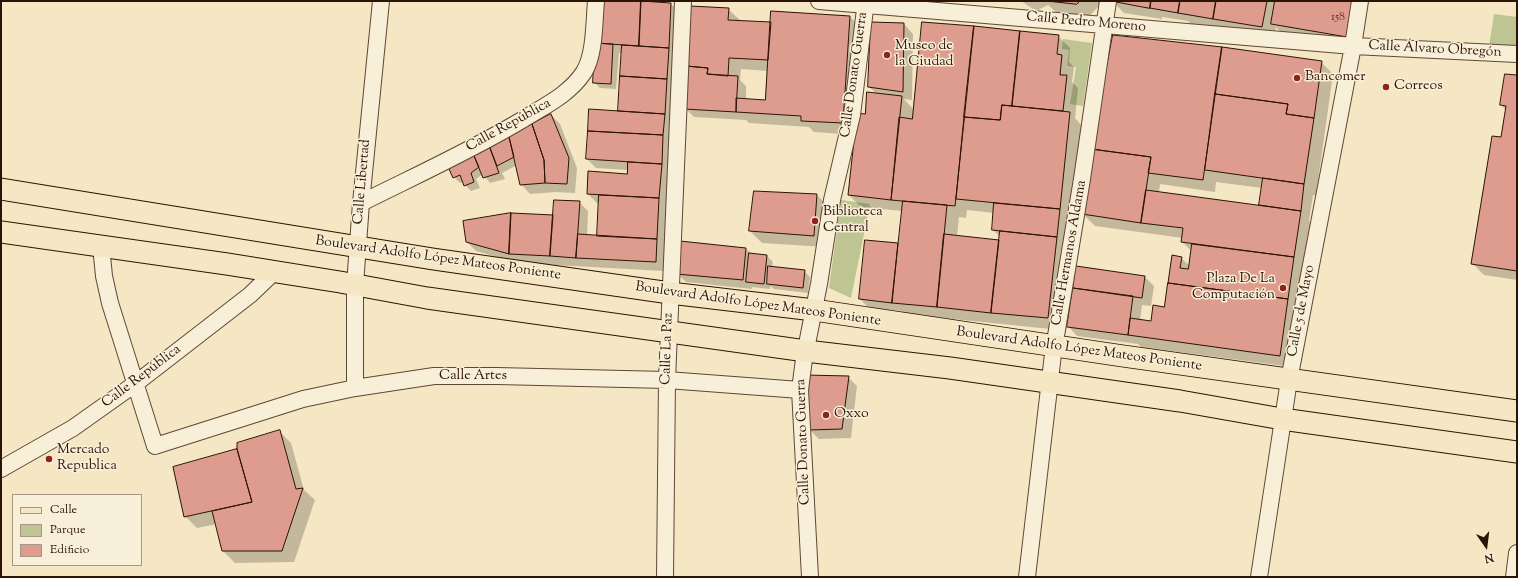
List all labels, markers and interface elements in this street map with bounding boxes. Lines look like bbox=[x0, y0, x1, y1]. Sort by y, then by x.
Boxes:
street label: Calle Pedro Moreno bbox=[1025, 9, 1147, 37]
street label: Calle Donato Guerra bbox=[838, 11, 872, 139]
house number: 158 bbox=[1331, 11, 1345, 25]
street label: Calle Álvaro Obregón bbox=[1368, 38, 1502, 62]
place label: Museo de la Ciudad bbox=[895, 39, 953, 72]
marker: Museo de la Ciudad bbox=[882, 50, 892, 60]
place label: Bancomer bbox=[1305, 70, 1366, 86]
marker: Bancomer bbox=[1292, 73, 1302, 83]
place label: Correos bbox=[1394, 79, 1443, 95]
marker: Correos bbox=[1381, 82, 1391, 92]
street label: Calle República bbox=[464, 96, 554, 156]
street label: Calle Libertad bbox=[351, 139, 375, 225]
street label: Calle Hermanos Aldama bbox=[1049, 179, 1091, 327]
place label: Biblioteca Central bbox=[823, 205, 883, 238]
marker: Biblioteca Central bbox=[810, 216, 820, 226]
street label: Boulevard Adolfo López Mateos Poniente bbox=[314, 233, 562, 285]
street label: Calle 5 de Mayo bbox=[1285, 264, 1319, 358]
place label: Plaza De La Computación bbox=[1192, 272, 1275, 304]
street label: Boulevard Adolfo López Mateos Poniente bbox=[634, 279, 882, 331]
marker: Plaza De La Computación bbox=[1278, 283, 1288, 293]
street label: Calle La Paz bbox=[658, 313, 678, 385]
street label: Boulevard Adolfo López Mateos Poniente bbox=[955, 324, 1203, 376]
street label: Calle República bbox=[99, 342, 185, 412]
street label: Calle Artes bbox=[439, 369, 507, 385]
street label: Calle Donato Guerra bbox=[793, 379, 815, 505]
place label: Oxxo bbox=[834, 407, 869, 423]
marker: Oxxo bbox=[821, 410, 831, 420]
place label: Mercado Republica bbox=[57, 443, 117, 476]
marker: Mercado Republica bbox=[44, 454, 54, 464]
legend bbox=[12, 494, 142, 566]
text: Calle bbox=[50, 501, 77, 519]
text: Parque bbox=[50, 521, 86, 539]
north arrow bbox=[1466, 526, 1506, 566]
text: Edificio bbox=[50, 541, 89, 559]
text: N bbox=[1483, 549, 1495, 566]

